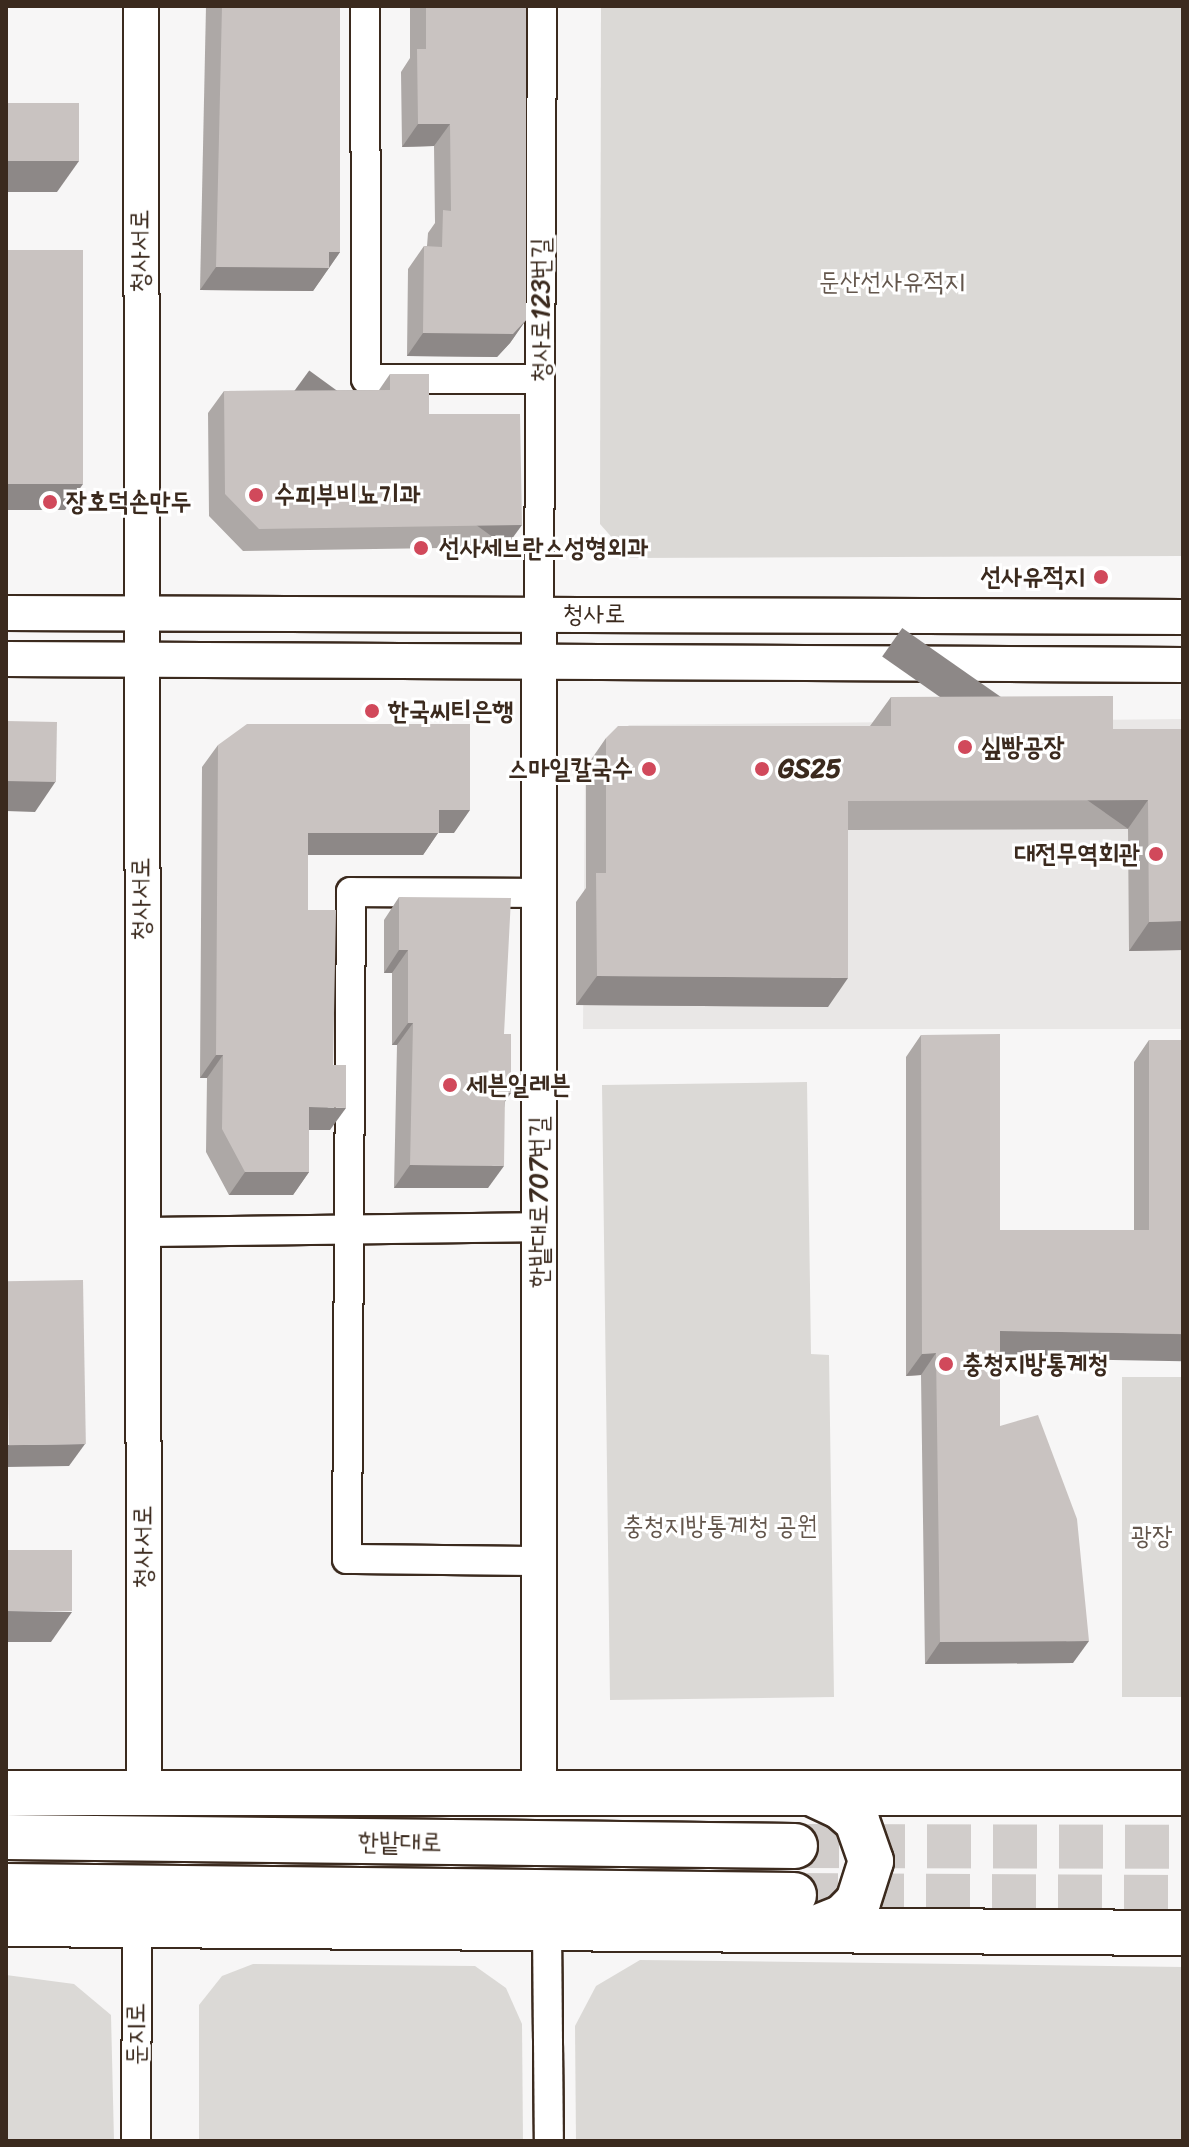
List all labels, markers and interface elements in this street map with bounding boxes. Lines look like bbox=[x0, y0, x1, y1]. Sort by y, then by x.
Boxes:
street label: 청사서로 bbox=[124, 209, 156, 293]
street label: 청사로123번길 bbox=[525, 237, 557, 383]
park label: 둔산선사유적지 bbox=[819, 266, 965, 298]
place label: 수피부비뇨기과 bbox=[274, 479, 420, 511]
marker: 수피부비뇨기과 bbox=[245, 484, 267, 506]
place label: 장호덕손만두 bbox=[66, 486, 192, 518]
marker: 장호덕손만두 bbox=[41, 493, 59, 511]
place label: 선사세브란스성형외과 bbox=[439, 532, 648, 564]
marker: 선사세브란스성형외과 bbox=[410, 537, 432, 559]
place label: 선사유적지 bbox=[980, 561, 1085, 593]
marker: 선사유적지 bbox=[1092, 568, 1110, 586]
street label: 청사로 bbox=[563, 598, 625, 630]
place label: 한국씨티은행 bbox=[388, 695, 514, 727]
marker: 한국씨티은행 bbox=[363, 702, 381, 720]
place label: 싶빵공장 bbox=[981, 731, 1065, 763]
marker: 싶빵공장 bbox=[956, 738, 974, 756]
place label: 스마일칼국수 bbox=[507, 753, 633, 785]
place label: GS25 bbox=[778, 753, 841, 785]
marker: 스마일칼국수 bbox=[640, 760, 658, 778]
marker: GS25 bbox=[753, 760, 771, 778]
place label: 대전무역회관 bbox=[1014, 838, 1140, 870]
marker: 대전무역회관 bbox=[1147, 845, 1165, 863]
street label: 청사서로 bbox=[125, 857, 157, 941]
place label: 세븐일레븐 bbox=[466, 1069, 571, 1101]
marker: 세븐일레븐 bbox=[441, 1076, 459, 1094]
street label: 한밭대로707번길 bbox=[523, 1116, 555, 1288]
place label: 충청지방통계청 bbox=[962, 1348, 1108, 1380]
marker: 충청지방통계청 bbox=[937, 1355, 955, 1373]
street label: 청사서로 bbox=[127, 1505, 159, 1589]
park label: 충청지방통계청 공원 bbox=[622, 1510, 818, 1542]
park label: 광장 bbox=[1131, 1520, 1173, 1552]
street label: 한밭대로 bbox=[358, 1826, 442, 1858]
street label: 둔지로 bbox=[120, 2003, 152, 2065]

